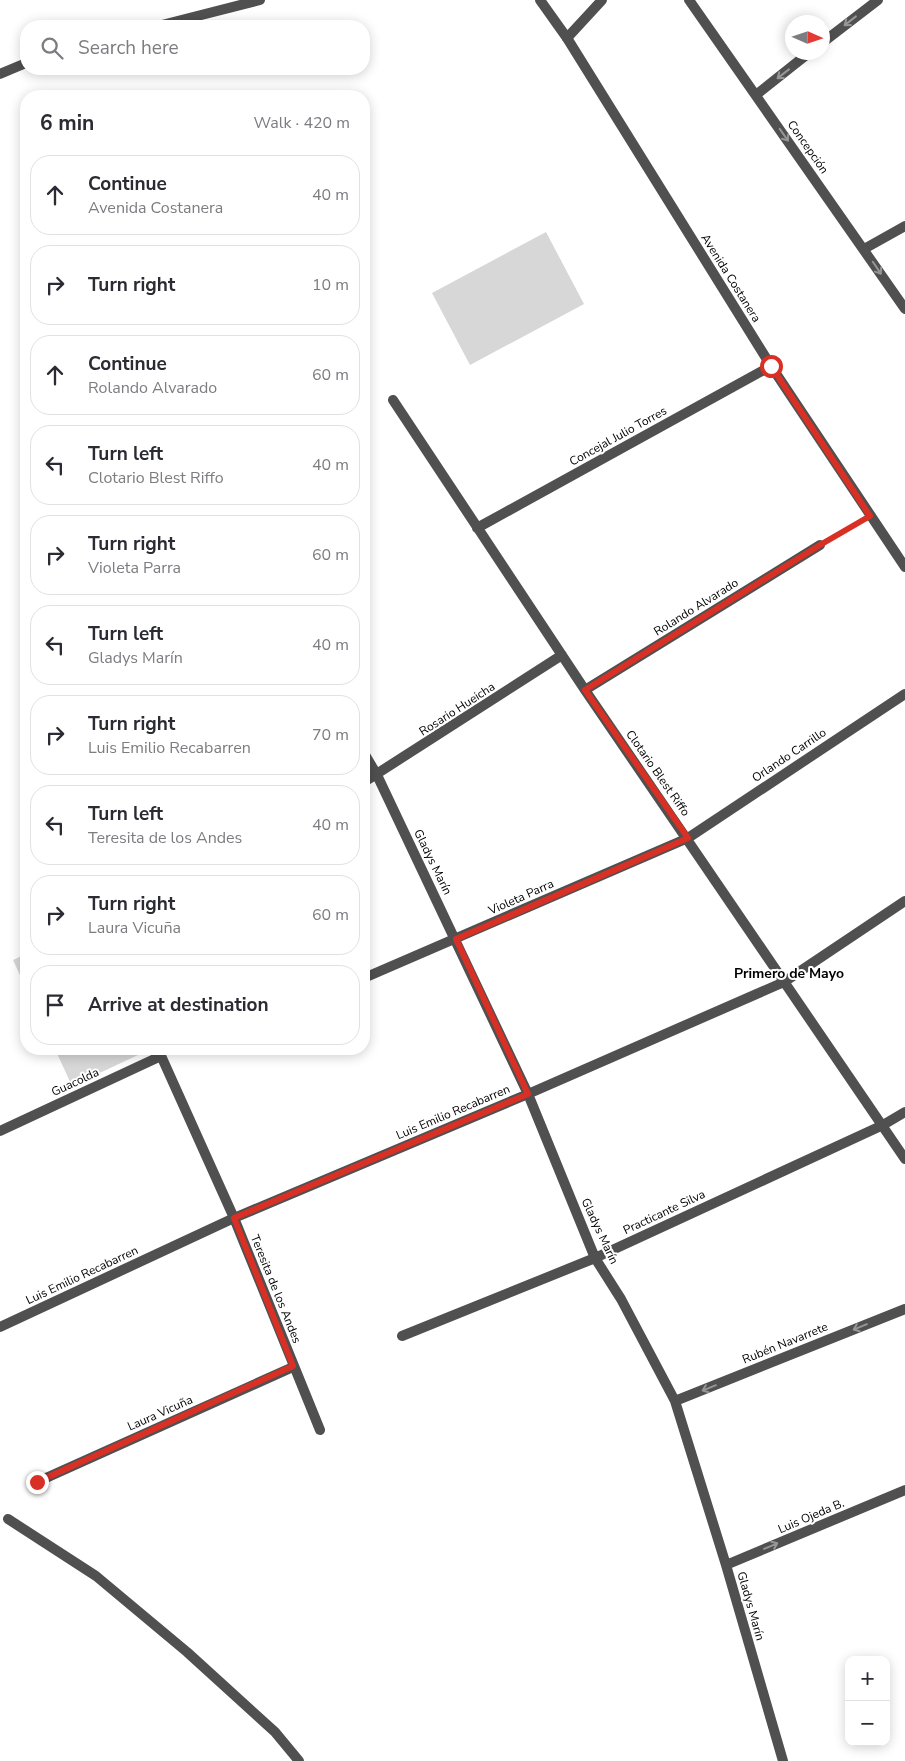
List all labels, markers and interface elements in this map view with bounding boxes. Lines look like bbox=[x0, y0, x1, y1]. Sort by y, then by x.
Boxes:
north arrow bbox=[785, 15, 830, 60]
one-way arrow bbox=[844, 16, 857, 27]
search box bbox=[20, 20, 370, 75]
icon: search bbox=[38, 34, 66, 62]
text: Search here bbox=[78, 35, 179, 61]
one-way arrow bbox=[777, 68, 790, 79]
text: 6 min bbox=[40, 109, 94, 137]
text: Walk · 420 m bbox=[254, 112, 350, 134]
street label: Concepción bbox=[784, 117, 832, 177]
one-way arrow bbox=[779, 128, 789, 142]
text: Continue bbox=[88, 171, 167, 197]
icon: ahead bbox=[41, 181, 69, 209]
text: 40 m bbox=[312, 184, 349, 206]
text: Avenida Costanera bbox=[88, 197, 223, 219]
street label: Avenida Costanera bbox=[697, 231, 765, 325]
one-way arrow bbox=[872, 261, 882, 275]
icon: right bbox=[41, 271, 69, 299]
text: Turn right bbox=[88, 272, 175, 298]
text: 10 m bbox=[312, 274, 349, 296]
text: Continue bbox=[88, 351, 167, 377]
route start bbox=[760, 355, 783, 378]
icon: ahead bbox=[41, 361, 69, 389]
text: 60 m bbox=[312, 364, 349, 386]
text: Rolando Alvarado bbox=[88, 377, 217, 399]
street label: Concejal Julio Torres bbox=[566, 402, 670, 469]
text: Turn left bbox=[88, 441, 163, 467]
icon: left bbox=[41, 451, 69, 479]
text: 40 m bbox=[312, 454, 349, 476]
text: Clotario Blest Riffo bbox=[88, 467, 224, 489]
text: Turn right bbox=[88, 531, 175, 557]
icon: right bbox=[41, 541, 69, 569]
text: 60 m bbox=[312, 544, 349, 566]
text: Violeta Parra bbox=[88, 557, 181, 579]
street label: Rolando Alvarado bbox=[651, 574, 742, 639]
text: Turn left bbox=[88, 621, 163, 647]
icon: left bbox=[41, 631, 69, 659]
text: 40 m bbox=[312, 634, 349, 656]
text: Gladys Marín bbox=[88, 647, 183, 669]
street label: Rosario Hueicha bbox=[416, 679, 498, 739]
text: Turn right bbox=[88, 711, 175, 737]
icon: right bbox=[41, 721, 69, 749]
text: 70 m bbox=[312, 724, 349, 746]
street label: Orlando Carrillo bbox=[749, 724, 830, 786]
street label: Clotario Blest Riffo bbox=[622, 727, 694, 819]
text: Luis Emilio Recabarren bbox=[88, 737, 251, 759]
text: Turn left bbox=[88, 801, 163, 827]
icon: left bbox=[41, 811, 69, 839]
text: 40 m bbox=[312, 814, 349, 836]
text: Teresita de los Andes bbox=[88, 827, 242, 849]
street label: Gladys Marín bbox=[410, 827, 456, 897]
street label: Violeta Parra bbox=[485, 875, 556, 919]
text: Turn right bbox=[88, 891, 175, 917]
icon: right bbox=[41, 901, 69, 929]
text: 60 m bbox=[312, 904, 349, 926]
text: Laura Vicuña bbox=[88, 917, 181, 939]
district label: Primero de Mayo bbox=[734, 964, 844, 983]
icon: arrive bbox=[41, 991, 69, 1019]
text: Arrive at destination bbox=[88, 992, 269, 1018]
street label: Guacolda bbox=[49, 1064, 101, 1100]
street label: Luis Emilio Recabarren bbox=[394, 1081, 512, 1143]
street label: Practicante Silva bbox=[620, 1186, 708, 1238]
street label: Gladys Marín bbox=[578, 1195, 622, 1267]
street label: Teresita de los Andes bbox=[247, 1232, 305, 1346]
street label: Luis Emilio Recabarren bbox=[23, 1242, 141, 1308]
street label: Rubén Navarrete bbox=[740, 1319, 830, 1367]
one-way arrow bbox=[853, 1322, 868, 1332]
one-way arrow bbox=[702, 1383, 717, 1393]
street label: Laura Vicuña bbox=[125, 1391, 195, 1435]
route end bbox=[26, 1471, 49, 1494]
street label: Luis Ojeda B. bbox=[775, 1495, 847, 1537]
one-way arrow bbox=[763, 1541, 778, 1551]
street label: Gladys Marín bbox=[734, 1570, 768, 1642]
map controls bbox=[845, 1656, 890, 1746]
button: + bbox=[845, 1656, 890, 1701]
button: − bbox=[845, 1701, 890, 1746]

